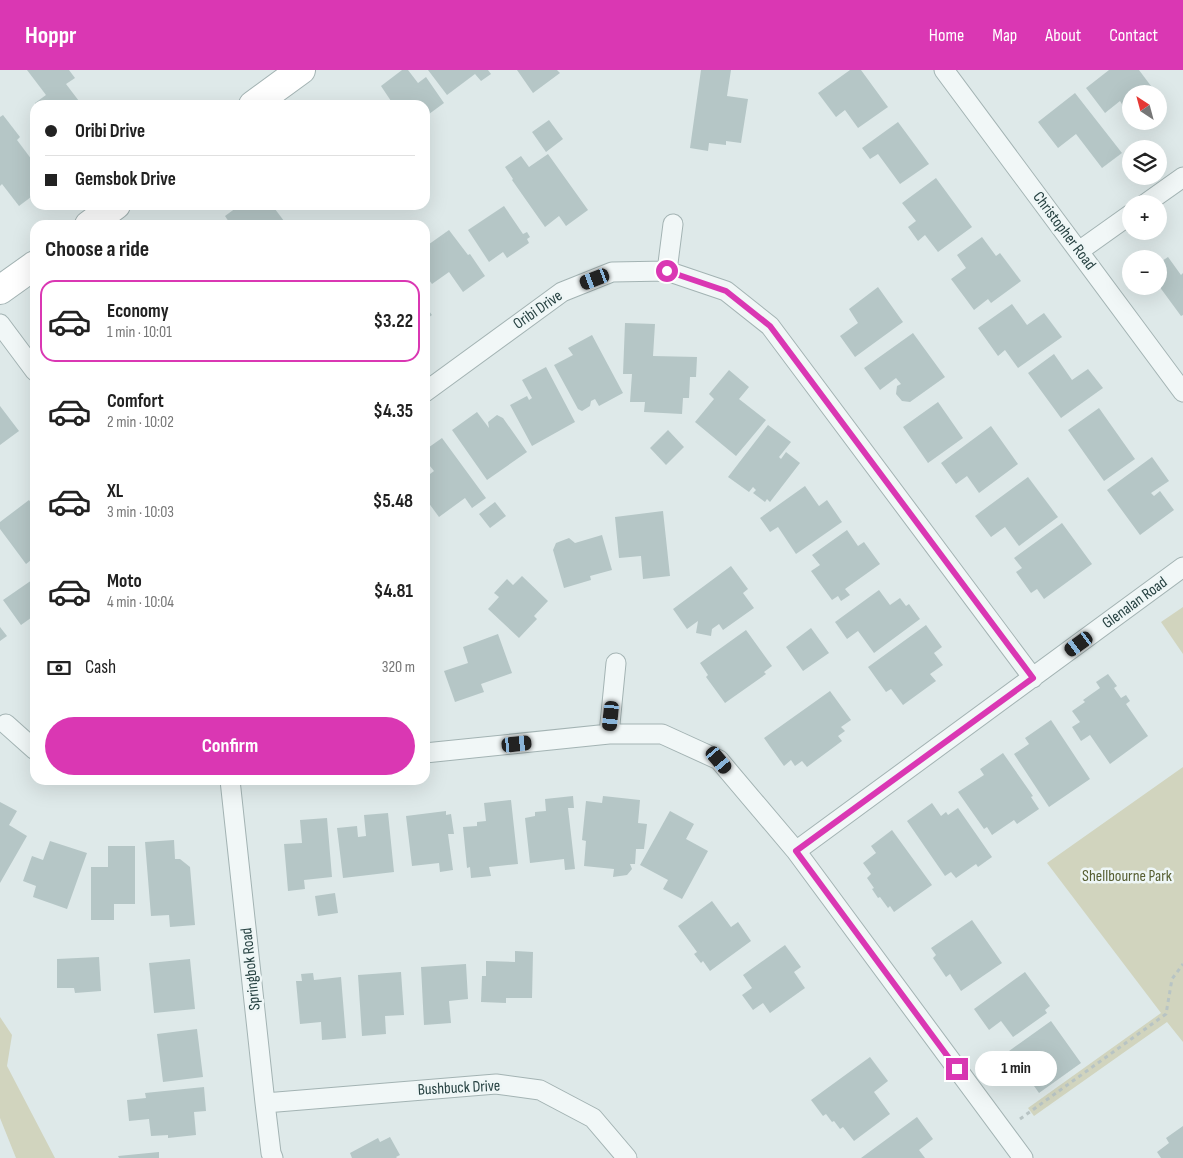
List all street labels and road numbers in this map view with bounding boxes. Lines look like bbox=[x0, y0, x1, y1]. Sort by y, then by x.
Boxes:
street label: Christopher Road bbox=[1028, 188, 1100, 274]
street label: Oribi Drive bbox=[510, 286, 566, 334]
street label: Glenalan Road bbox=[1099, 573, 1171, 633]
street label: Springbok Road bbox=[237, 927, 265, 1011]
street label: Bushbuck Drive bbox=[417, 1076, 501, 1100]

